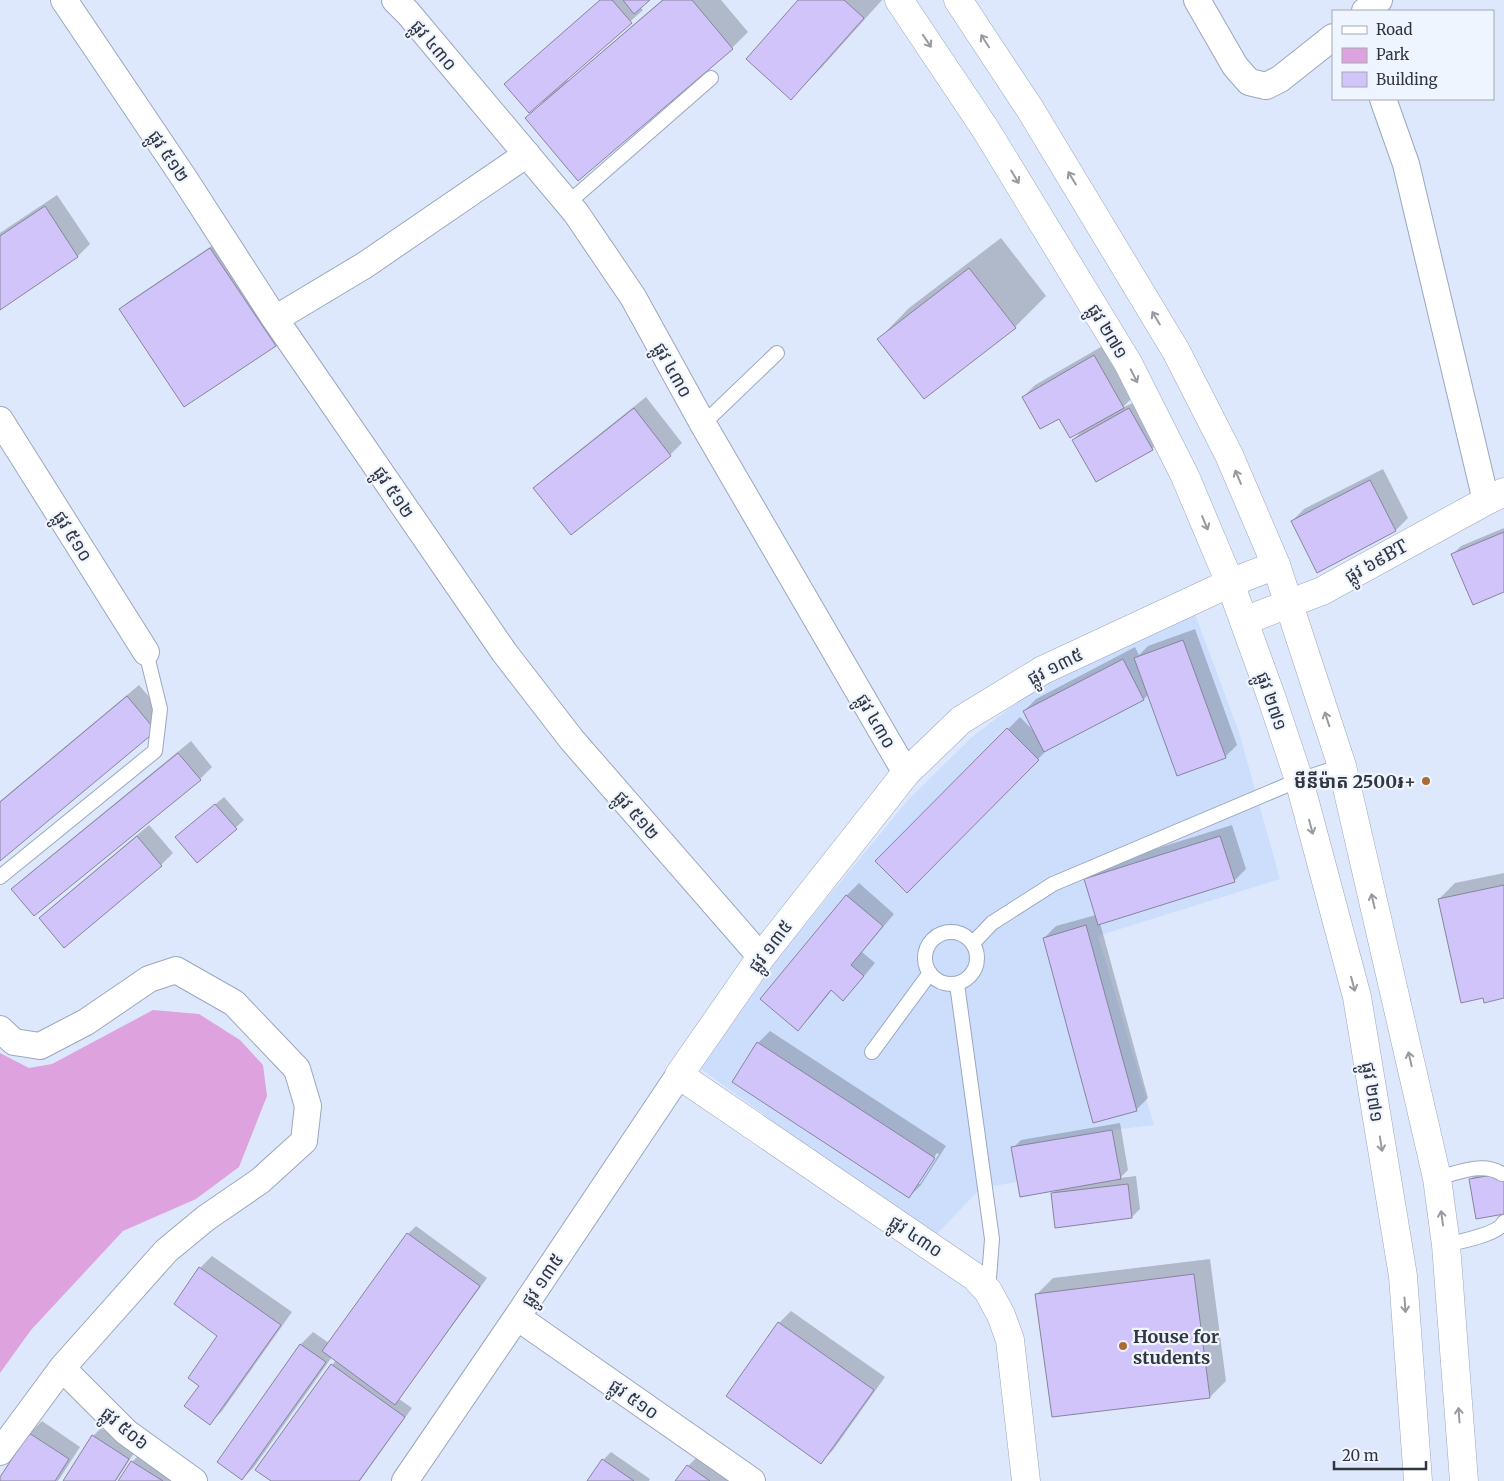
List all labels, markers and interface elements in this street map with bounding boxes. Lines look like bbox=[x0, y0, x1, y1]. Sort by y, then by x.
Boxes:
legend bbox=[1332, 10, 1494, 100]
street label: ផ្លូវ ៤៣០ bbox=[402, 15, 462, 79]
text: Road bbox=[1376, 20, 1412, 39]
one-way arrow bbox=[922, 33, 932, 47]
one-way arrow bbox=[980, 34, 990, 48]
text: Park bbox=[1376, 45, 1410, 64]
text: Building bbox=[1376, 70, 1438, 89]
street label: ផ្លូវ ៥១២ bbox=[139, 126, 195, 189]
one-way arrow bbox=[1010, 169, 1020, 183]
one-way arrow bbox=[1066, 172, 1076, 186]
street label: ផ្លូវ ២៧១ bbox=[1078, 299, 1133, 366]
one-way arrow bbox=[1150, 311, 1160, 325]
street label: ផ្លូវ ៤៣០ bbox=[644, 338, 698, 404]
one-way arrow bbox=[1130, 368, 1139, 383]
street label: ផ្លូវ ៥១២ bbox=[364, 462, 420, 525]
one-way arrow bbox=[1233, 470, 1243, 485]
street label: ផ្លូវ ៥១០ bbox=[44, 506, 98, 569]
one-way arrow bbox=[1201, 515, 1210, 530]
street label: ផ្លូវ ៦៩BT bbox=[1340, 534, 1415, 592]
street label: ផ្លូវ ១៣៥ bbox=[1023, 642, 1089, 695]
street label: ផ្លូវ ២៧១ bbox=[1246, 669, 1293, 735]
street label: ផ្លូវ ៤៣០ bbox=[846, 689, 901, 755]
one-way arrow bbox=[1322, 712, 1331, 728]
place label: មីនីម៉ាត 2500៛+ bbox=[1294, 770, 1416, 793]
marker: មីនីម៉ាត 2500៛+ bbox=[1420, 775, 1432, 787]
street label: ផ្លូវ ៥១២ bbox=[605, 786, 665, 848]
one-way arrow bbox=[1307, 819, 1316, 835]
one-way arrow bbox=[1368, 893, 1377, 909]
street label: ផ្លូវ ១៣៥ bbox=[743, 915, 801, 980]
one-way arrow bbox=[1349, 975, 1359, 991]
one-way arrow bbox=[1405, 1052, 1414, 1068]
street label: ផ្លូវ ២៧១ bbox=[1352, 1060, 1389, 1125]
one-way arrow bbox=[1376, 1136, 1386, 1152]
street label: ផ្លូវ ៤៣០ bbox=[882, 1210, 947, 1267]
one-way arrow bbox=[1437, 1211, 1447, 1227]
street label: ផ្លូវ ១៣៥ bbox=[516, 1249, 573, 1314]
one-way arrow bbox=[1400, 1296, 1410, 1312]
place label: House for students bbox=[1133, 1325, 1219, 1369]
marker: House for students bbox=[1117, 1340, 1129, 1352]
street label: ផ្លូវ ៥១០ bbox=[601, 1374, 663, 1429]
street label: ផ្លូវ ៥០៦ bbox=[93, 1401, 154, 1459]
one-way arrow bbox=[1454, 1407, 1464, 1423]
scale bar bbox=[1334, 1438, 1426, 1470]
text: 20 m bbox=[1342, 1446, 1379, 1465]

